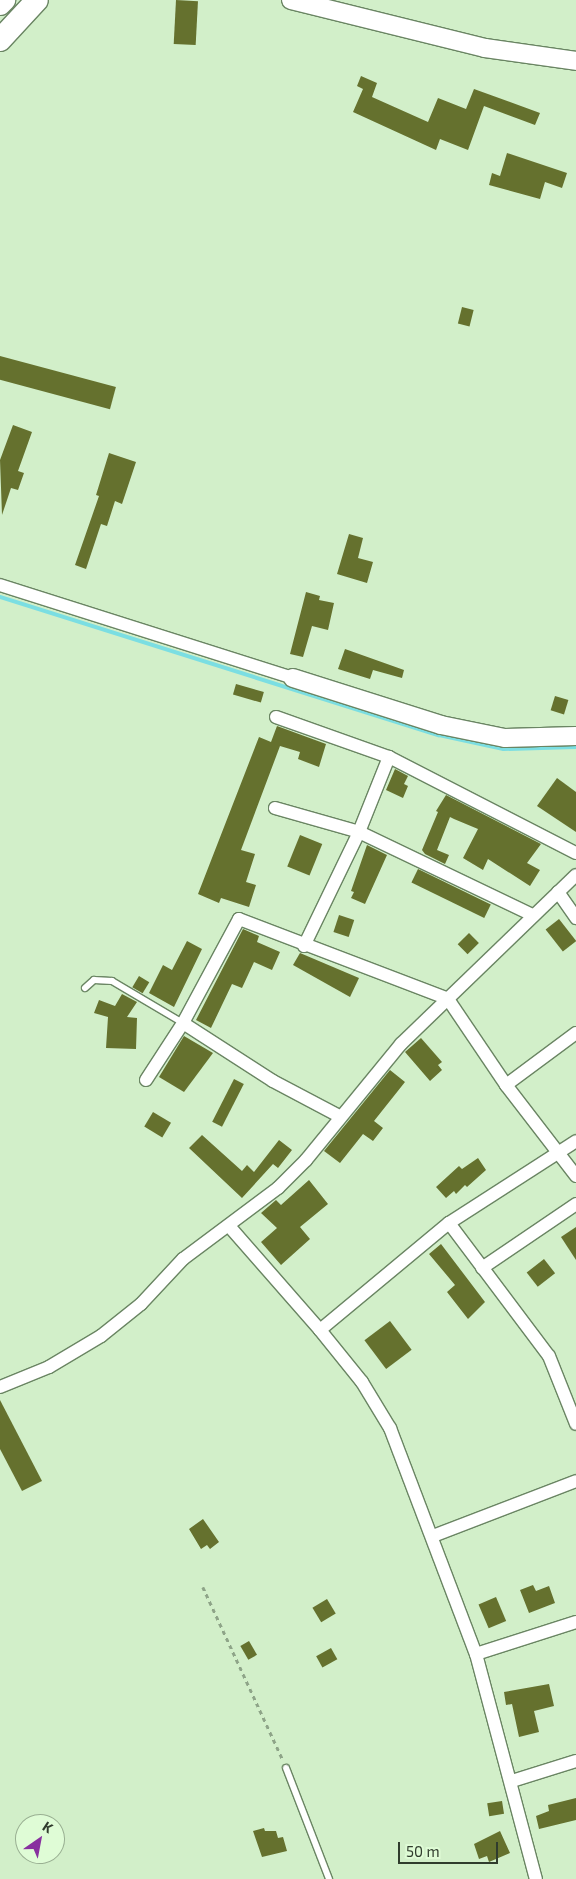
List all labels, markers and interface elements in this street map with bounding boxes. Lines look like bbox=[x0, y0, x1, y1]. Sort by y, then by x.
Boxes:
north arrow bbox=[15, 1814, 65, 1864]
text: K bbox=[40, 1817, 56, 1836]
scale bar bbox=[401, 1832, 501, 1864]
text: 50 m bbox=[406, 1842, 440, 1860]

